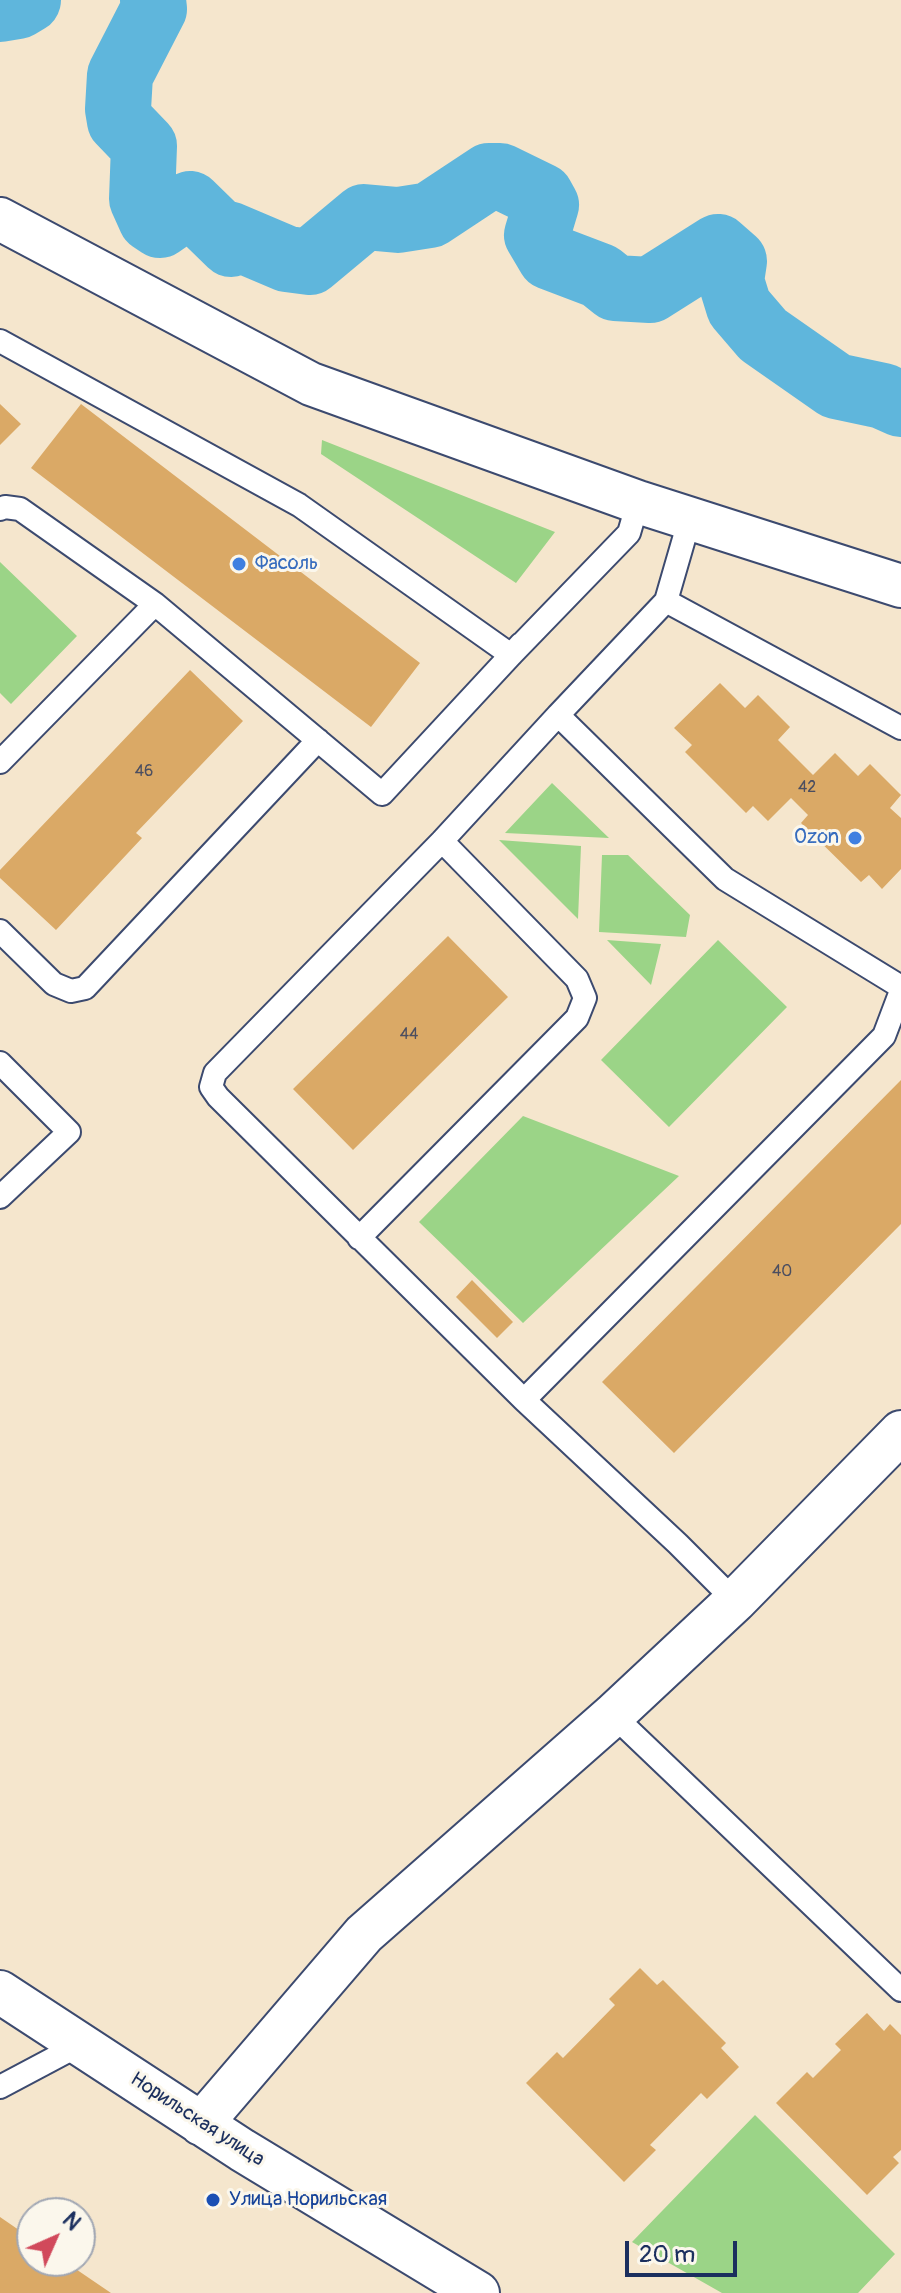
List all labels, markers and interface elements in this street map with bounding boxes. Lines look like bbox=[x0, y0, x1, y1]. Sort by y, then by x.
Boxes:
place label: Фасоль bbox=[255, 552, 318, 576]
marker: Фасоль bbox=[230, 555, 248, 573]
house number: 46 bbox=[135, 762, 153, 782]
house number: 42 bbox=[798, 778, 816, 798]
place label: Ozon bbox=[794, 826, 839, 850]
marker: Ozon bbox=[846, 829, 864, 847]
house number: 44 bbox=[400, 1025, 418, 1045]
house number: 40 bbox=[772, 1262, 792, 1282]
street label: Норильская улица bbox=[126, 2068, 268, 2172]
place label: Улица Норильская bbox=[229, 2188, 387, 2212]
marker: Улица Норильская bbox=[204, 2191, 222, 2209]
north arrow bbox=[16, 2197, 96, 2277]
text: N bbox=[56, 2206, 87, 2237]
scale bar bbox=[629, 2225, 741, 2275]
text: 20 m bbox=[639, 2240, 695, 2269]

